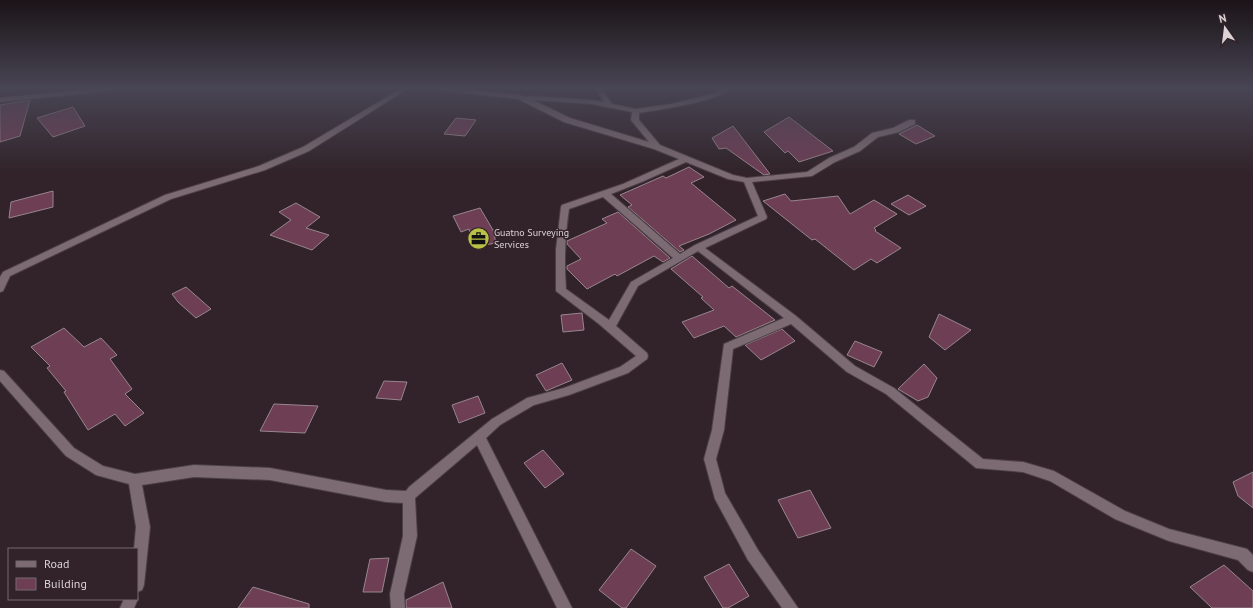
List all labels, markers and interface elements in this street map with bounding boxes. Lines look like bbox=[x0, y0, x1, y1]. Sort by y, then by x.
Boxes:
north arrow bbox=[1205, 8, 1245, 48]
text: N bbox=[1217, 11, 1228, 26]
office icon: Guatno Surveying Services bbox=[466, 225, 492, 251]
place label: Guatno Surveying Services bbox=[494, 226, 569, 251]
legend bbox=[8, 548, 138, 600]
text: Road bbox=[44, 556, 69, 571]
text: Building bbox=[44, 576, 87, 591]

